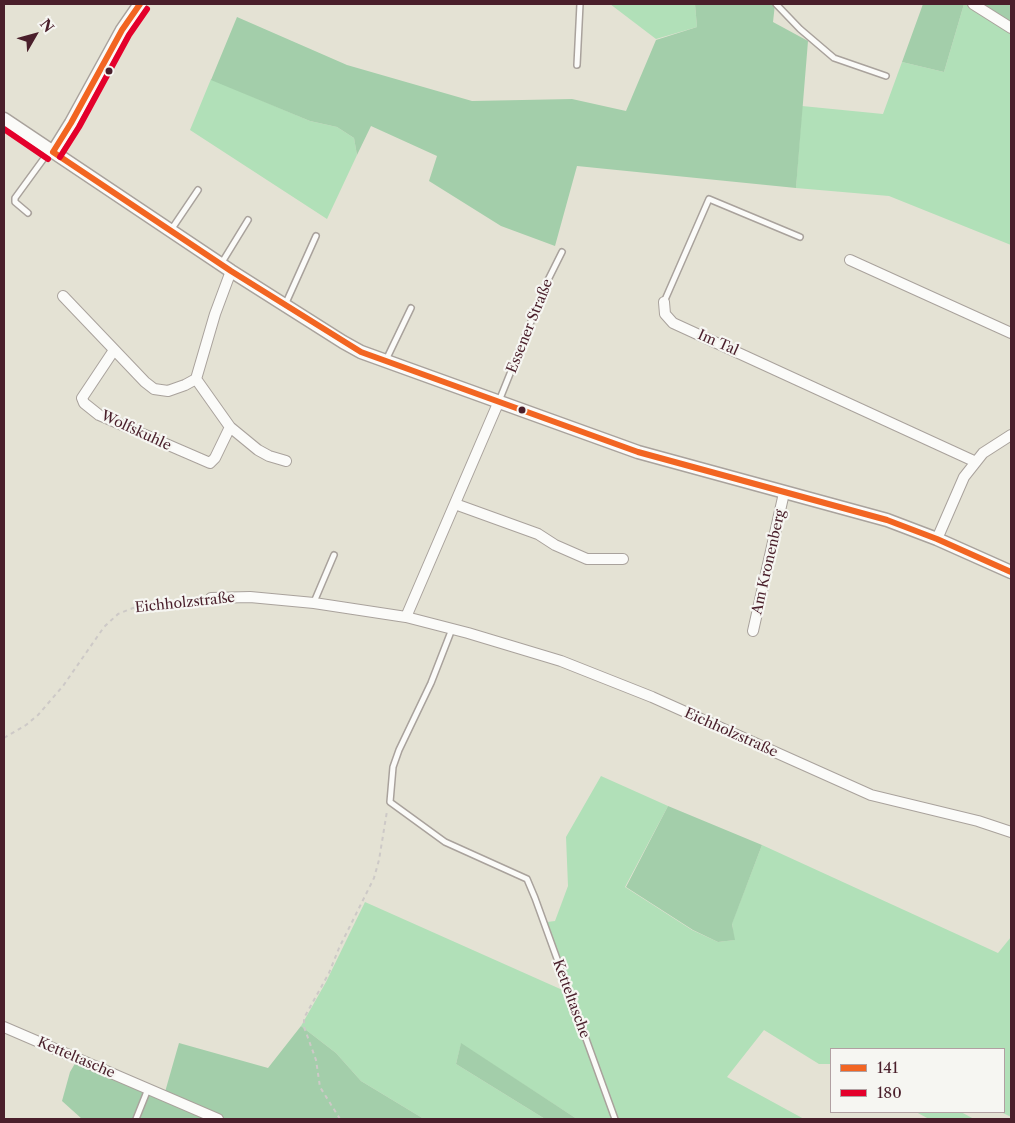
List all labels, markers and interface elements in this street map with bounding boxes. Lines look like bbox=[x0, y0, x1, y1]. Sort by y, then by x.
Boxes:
north arrow bbox=[10, 10, 60, 60]
text: N bbox=[36, 15, 58, 36]
unlabelled marker bbox=[104, 66, 114, 76]
street label: Essener Straße bbox=[503, 276, 557, 376]
street label: Im Tal bbox=[695, 327, 741, 359]
unlabelled marker bbox=[517, 405, 527, 415]
street label: Wolfskuhle bbox=[98, 407, 174, 455]
street label: Am Kronenberg bbox=[749, 508, 789, 616]
street label: Eichholzstraße bbox=[134, 589, 236, 617]
street label: Eichholzstraße bbox=[682, 705, 780, 761]
street label: Ketteltasche bbox=[549, 957, 593, 1041]
street label: Ketteltasche bbox=[35, 1034, 117, 1082]
legend bbox=[830, 1048, 1005, 1113]
text: 141 bbox=[877, 1058, 898, 1077]
text: 180 bbox=[877, 1083, 902, 1102]

